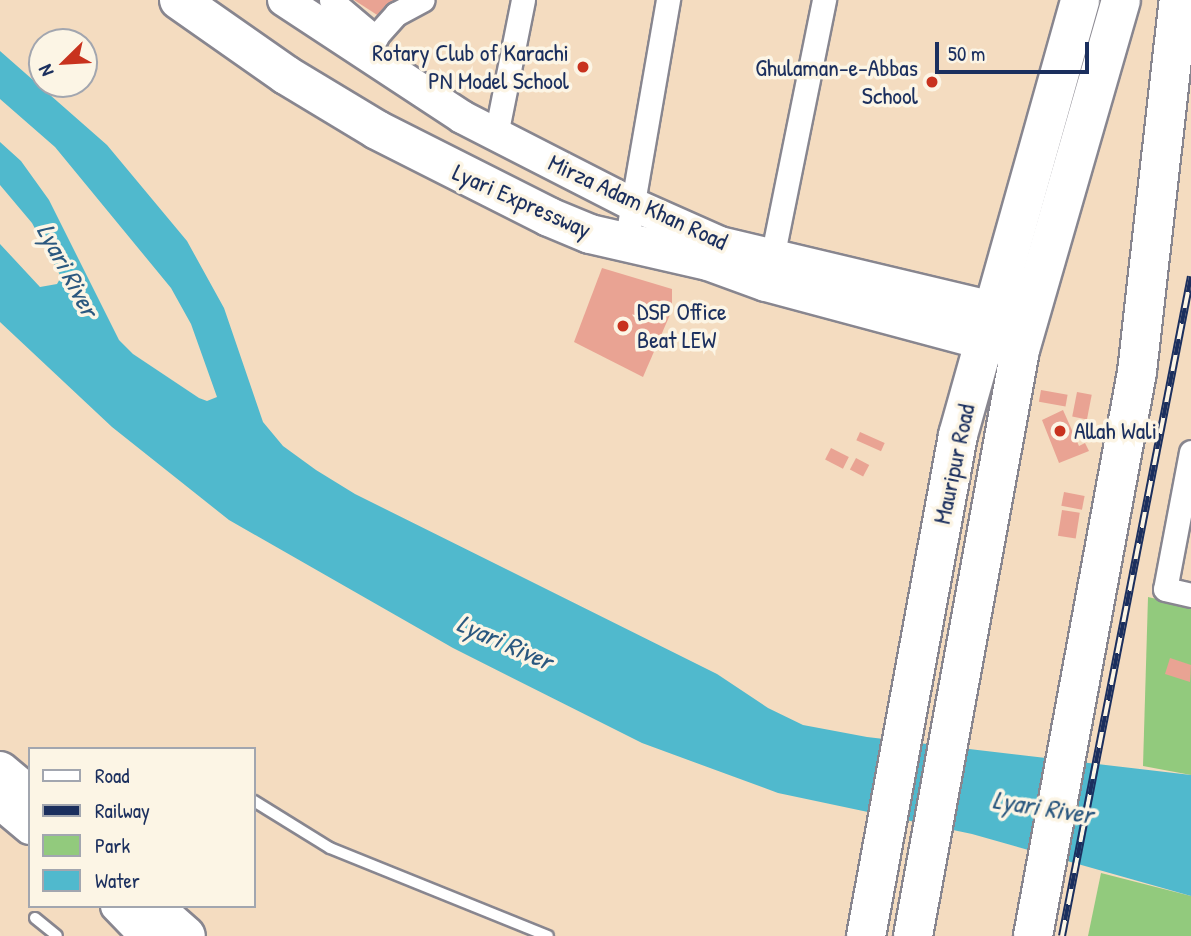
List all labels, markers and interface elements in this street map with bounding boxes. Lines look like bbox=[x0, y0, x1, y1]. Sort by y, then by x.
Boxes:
north arrow bbox=[28, 28, 98, 98]
scale bar bbox=[939, 28, 1093, 72]
place label: Rotary Club of Karachi PN Model School bbox=[372, 39, 569, 95]
text: 50 m bbox=[948, 39, 985, 68]
place label: Ghulaman-e-Abbas School bbox=[755, 54, 918, 110]
marker: Rotary Club of Karachi PN Model School bbox=[575, 59, 591, 75]
text: N bbox=[32, 61, 60, 81]
marker: Ghulaman-e-Abbas School bbox=[924, 74, 940, 90]
street label: Mirza Adam Khan Road bbox=[544, 148, 732, 256]
street label: Lyari Expressway bbox=[448, 158, 596, 244]
water label: Lyari River bbox=[31, 218, 105, 322]
place label: DSP Office Beat LEW bbox=[637, 298, 727, 354]
marker: DSP Office Beat LEW bbox=[615, 318, 631, 334]
street label: Mauripur Road bbox=[927, 401, 981, 527]
place label: Allah Wali bbox=[1074, 417, 1157, 445]
marker: Allah Wali bbox=[1052, 423, 1068, 439]
water label: Lyari River bbox=[452, 607, 558, 677]
legend bbox=[28, 747, 256, 908]
text: Road bbox=[95, 761, 129, 790]
water label: Lyari River bbox=[991, 784, 1095, 830]
text: Railway bbox=[95, 796, 150, 825]
text: Park bbox=[95, 831, 130, 860]
text: Water bbox=[95, 866, 140, 895]

